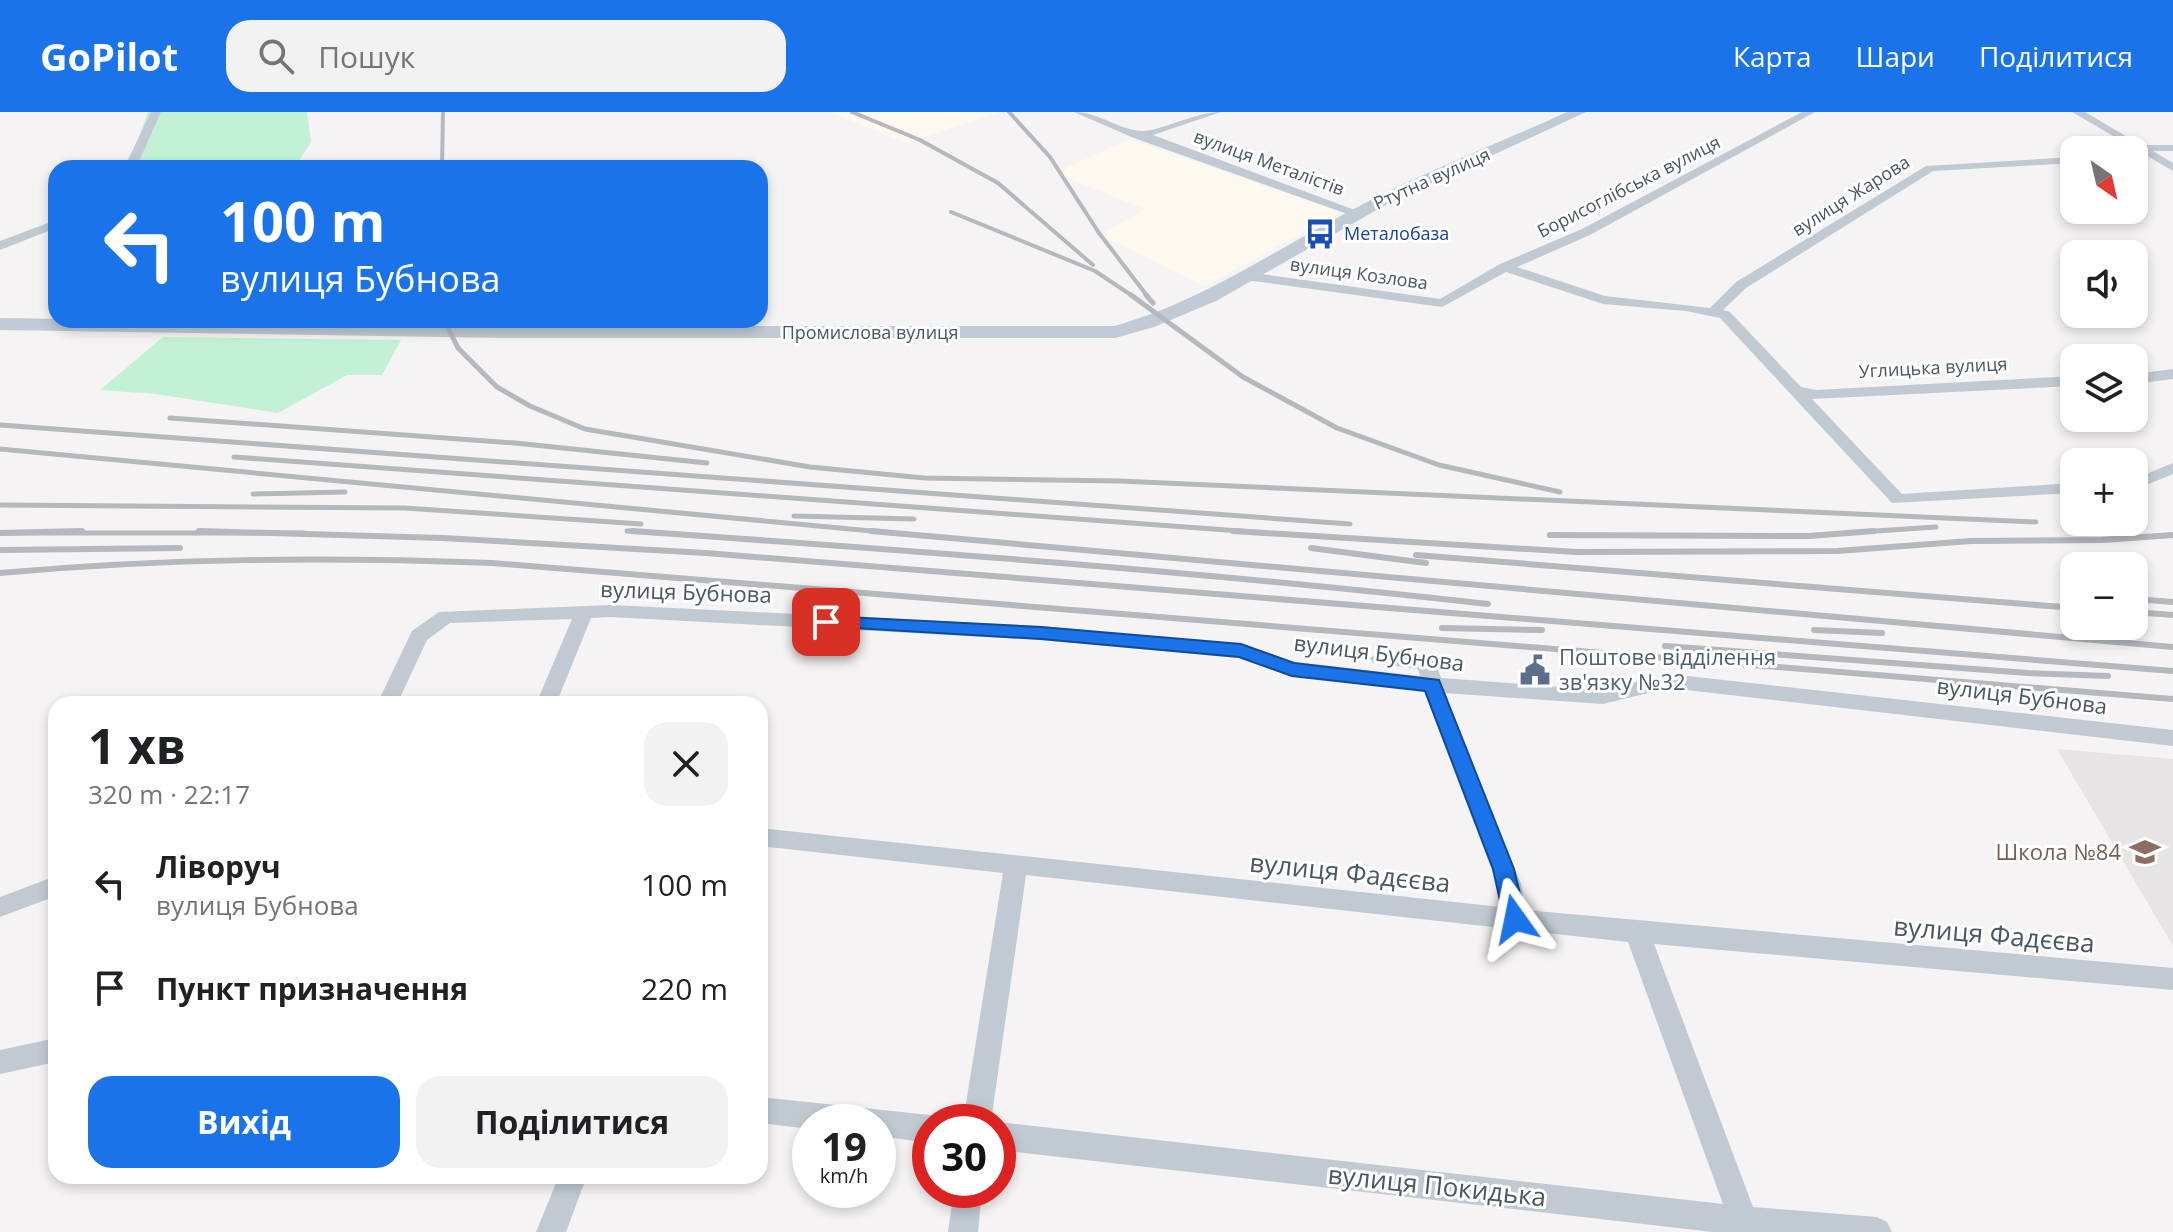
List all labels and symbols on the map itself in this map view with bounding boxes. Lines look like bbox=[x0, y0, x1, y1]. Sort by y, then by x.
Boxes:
street label: вулиця Металістів bbox=[1191, 124, 1348, 200]
street label: Борисоглібська вулиця bbox=[1533, 129, 1724, 243]
north arrow bbox=[2060, 136, 2148, 224]
street label: Ртутна вулиця bbox=[1370, 142, 1494, 215]
street label: вулиця Жарова bbox=[1787, 149, 1914, 241]
bus stop icon: Металобаза bbox=[1303, 217, 1337, 251]
place label: Металобаза bbox=[1344, 221, 1449, 245]
street label: вулиця Козлова bbox=[1289, 251, 1430, 295]
street label: Промислова вулиця bbox=[782, 320, 958, 344]
street label: Углицька вулиця bbox=[1858, 351, 2008, 383]
street label: вулиця Бубнова bbox=[600, 573, 772, 609]
pin bbox=[792, 588, 860, 656]
street label: вулиця Бубнова bbox=[1292, 627, 1466, 677]
place label: Поштове відділення зв'язку №32 bbox=[1559, 641, 1776, 696]
public building icon: Поштове відділення зв'язку №32 bbox=[1518, 653, 1552, 687]
street label: вулиця Бубнова bbox=[1935, 670, 2109, 720]
school or university icon: Школа №84 bbox=[2128, 835, 2162, 869]
place label: Школа №84 bbox=[1996, 836, 2121, 866]
street label: вулиця Фадєєва bbox=[1248, 844, 1452, 900]
position arrow bbox=[1473, 877, 1557, 961]
street label: вулиця Фадєєва bbox=[1892, 907, 2096, 961]
speed limit sign: 30 bbox=[912, 1104, 1016, 1208]
street label: вулиця Покидька bbox=[1326, 1156, 1548, 1214]

